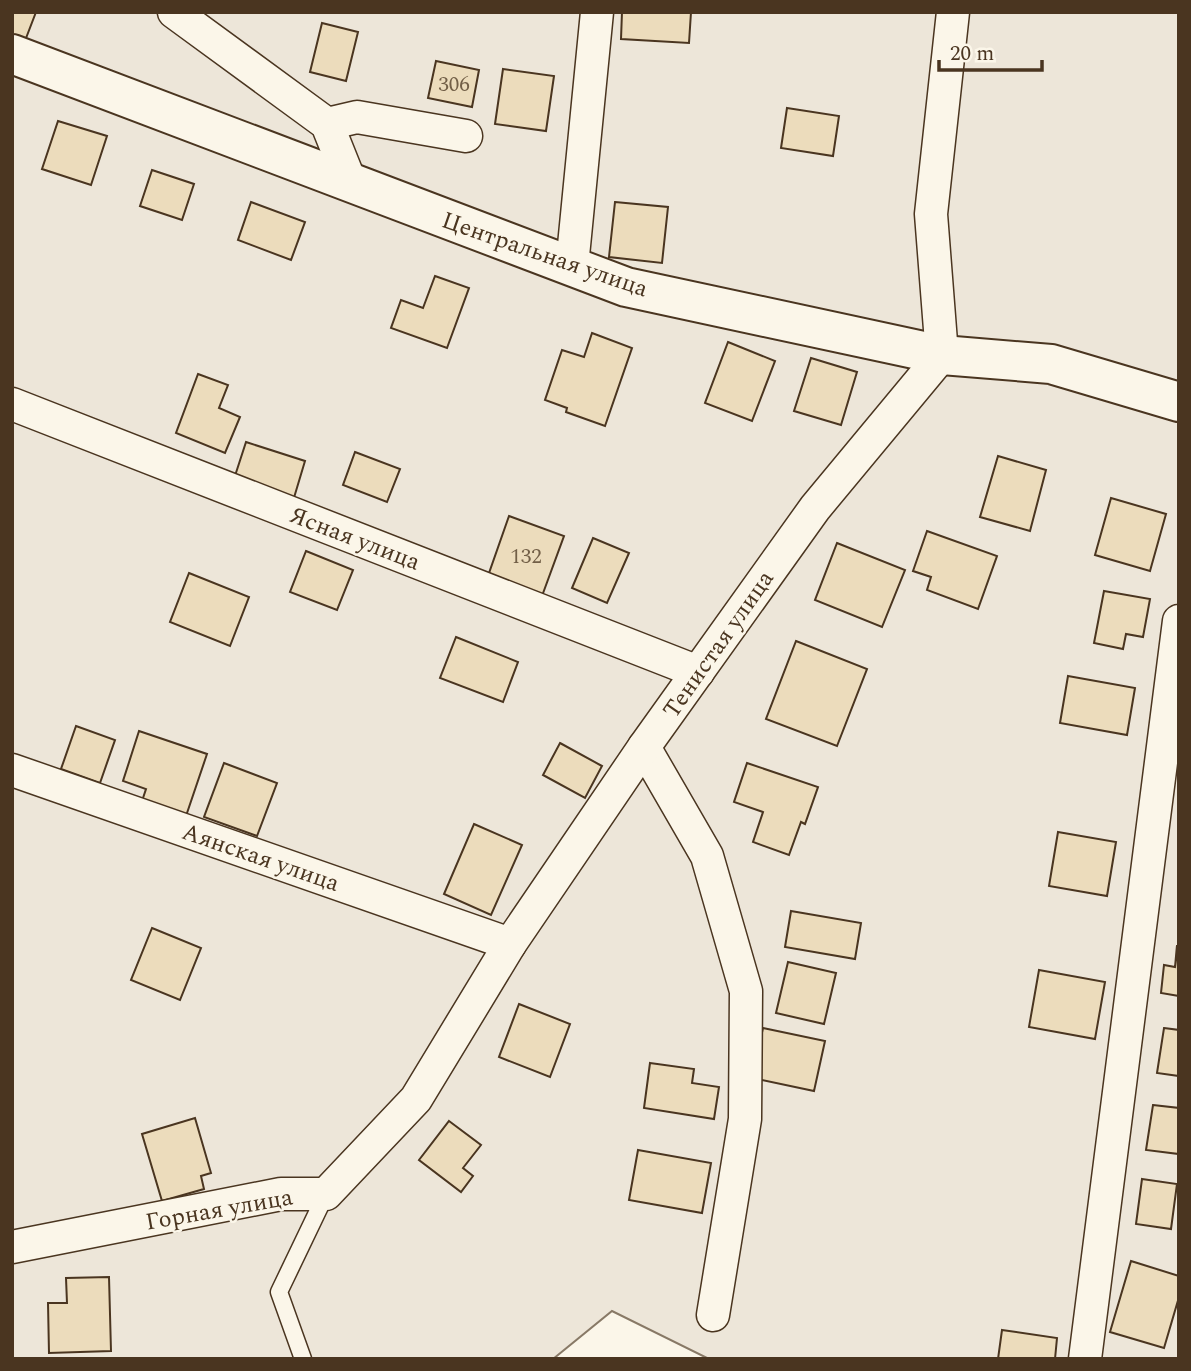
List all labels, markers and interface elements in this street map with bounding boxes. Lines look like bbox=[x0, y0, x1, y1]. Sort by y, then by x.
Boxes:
scale bar bbox=[939, 28, 1042, 72]
text: 20 m bbox=[950, 38, 994, 70]
house number: 306 bbox=[438, 69, 470, 101]
street label: Центральная улица bbox=[437, 203, 653, 307]
street label: Ясная улица bbox=[284, 497, 426, 580]
house number: 132 bbox=[510, 541, 542, 573]
street label: Тенистая улица bbox=[654, 563, 783, 726]
street label: Аянская улица bbox=[177, 814, 345, 902]
street label: Горная улица bbox=[143, 1179, 296, 1241]

